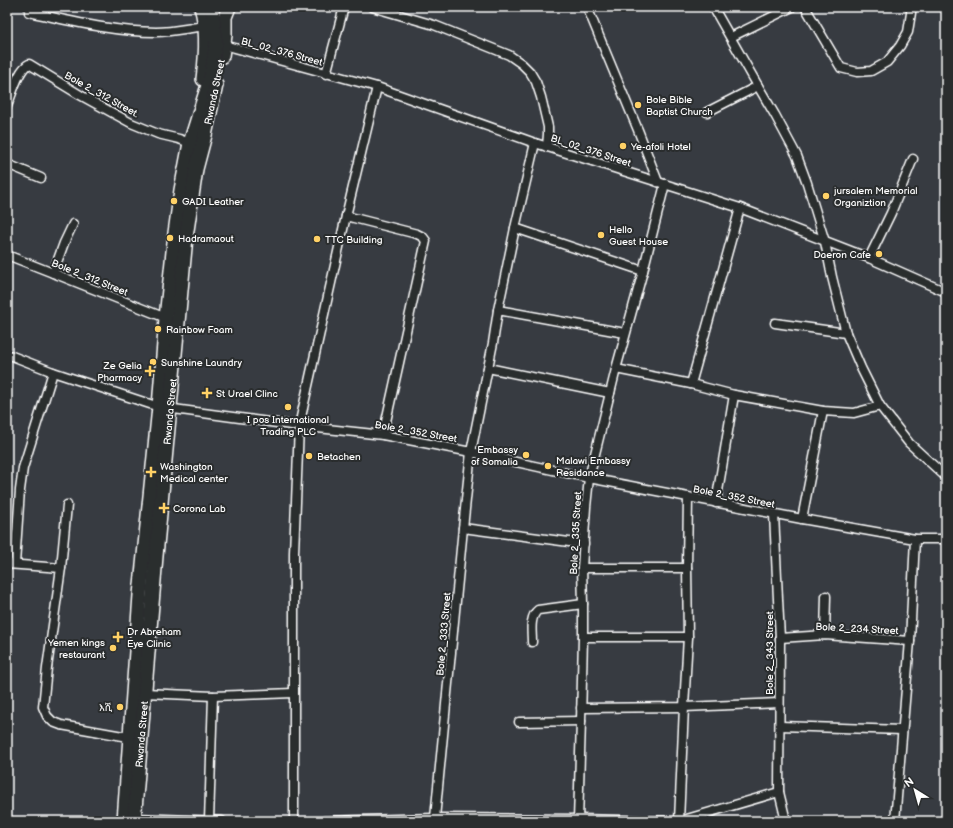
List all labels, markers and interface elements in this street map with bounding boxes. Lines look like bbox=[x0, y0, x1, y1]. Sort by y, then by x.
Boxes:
street label: BL_02_376 Street bbox=[240, 35, 324, 69]
street label: Rwanda Street bbox=[202, 58, 228, 126]
street label: Bole 2_312 Street. bbox=[62, 69, 141, 120]
place label: Bole Bible Baptist Church bbox=[646, 94, 713, 118]
marker: Bole Bible Baptist Church bbox=[633, 100, 643, 110]
street label: BL_02_376 Street bbox=[549, 132, 632, 170]
marker: Ye-afoli Hotel bbox=[618, 141, 628, 151]
place label: Ye-afoli Hotel bbox=[630, 141, 691, 153]
place label: jursalem Memorial Organiztion bbox=[833, 185, 918, 209]
marker: jursalem Memorial Organiztion bbox=[821, 191, 831, 201]
marker: GADI Leather bbox=[169, 196, 179, 206]
place label: GADI Leather bbox=[182, 196, 244, 208]
place label: Hello Guest House bbox=[609, 224, 668, 248]
marker: Hello Guest House bbox=[596, 230, 606, 240]
marker: Hadramaout bbox=[165, 233, 175, 243]
place label: Hadramaout bbox=[178, 233, 234, 245]
marker: TTC Building bbox=[312, 234, 322, 244]
place label: TTC Building bbox=[325, 234, 383, 246]
place label: Daeron Cafe bbox=[813, 249, 871, 261]
marker: Daeron Cafe bbox=[874, 249, 884, 259]
street label: Bole 2_312 Street bbox=[50, 257, 130, 299]
marker: Rainbow Foam bbox=[153, 324, 163, 334]
place label: Rainbow Foam bbox=[166, 324, 233, 336]
marker: Sunshine Laundry bbox=[148, 357, 158, 367]
place label: Sunshine Laundry bbox=[161, 357, 243, 369]
place label: Ze Gelia Pharmacy bbox=[97, 360, 142, 384]
marker: Ze Gelia Pharmacy bbox=[145, 366, 155, 376]
street label: Rwanda Street bbox=[161, 378, 180, 445]
marker: St Urael Clinc bbox=[201, 387, 213, 399]
place label: St Urael Clinc bbox=[216, 388, 278, 400]
marker: I pos International Trading PLC bbox=[283, 402, 293, 412]
place label: I pos International Trading PLC bbox=[247, 414, 329, 438]
street label: Bole 2_352 Street bbox=[374, 419, 458, 445]
place label: Embassy of Somalia bbox=[471, 444, 518, 468]
marker: Embassy of Somalia bbox=[521, 450, 531, 460]
marker: Betachen bbox=[304, 451, 314, 461]
place label: Betachen bbox=[317, 451, 361, 463]
place label: Malawi Embassy Residance bbox=[556, 455, 631, 479]
place label: Washington Medical center bbox=[160, 461, 228, 485]
marker: Malawi Embassy Residance bbox=[543, 461, 553, 471]
marker: Washington Medical center bbox=[145, 466, 157, 478]
street label: Bole 2_352 Street bbox=[692, 483, 776, 511]
street label: Bole 2_335 Street bbox=[568, 491, 584, 575]
marker: Corona Lab bbox=[158, 502, 170, 514]
place label: Corona Lab bbox=[173, 503, 226, 515]
street label: Bole 2_333 Street bbox=[434, 592, 454, 676]
street label: Bole 2_343 Street bbox=[764, 611, 776, 695]
street label: Bole 2_234 Street bbox=[815, 621, 899, 637]
place label: Dr Abreham Eye Clinic bbox=[127, 626, 181, 650]
marker: Dr Abreham Eye Clinic bbox=[112, 631, 124, 643]
place label: Yemen kings restaurant bbox=[47, 637, 105, 661]
marker: Yemen kings restaurant bbox=[108, 643, 118, 653]
street label: Rwanda Street bbox=[133, 701, 151, 768]
place label: እሺ bbox=[99, 702, 113, 714]
marker: እሺ bbox=[115, 702, 125, 712]
north arrow bbox=[895, 770, 935, 810]
text: N bbox=[902, 775, 916, 790]

